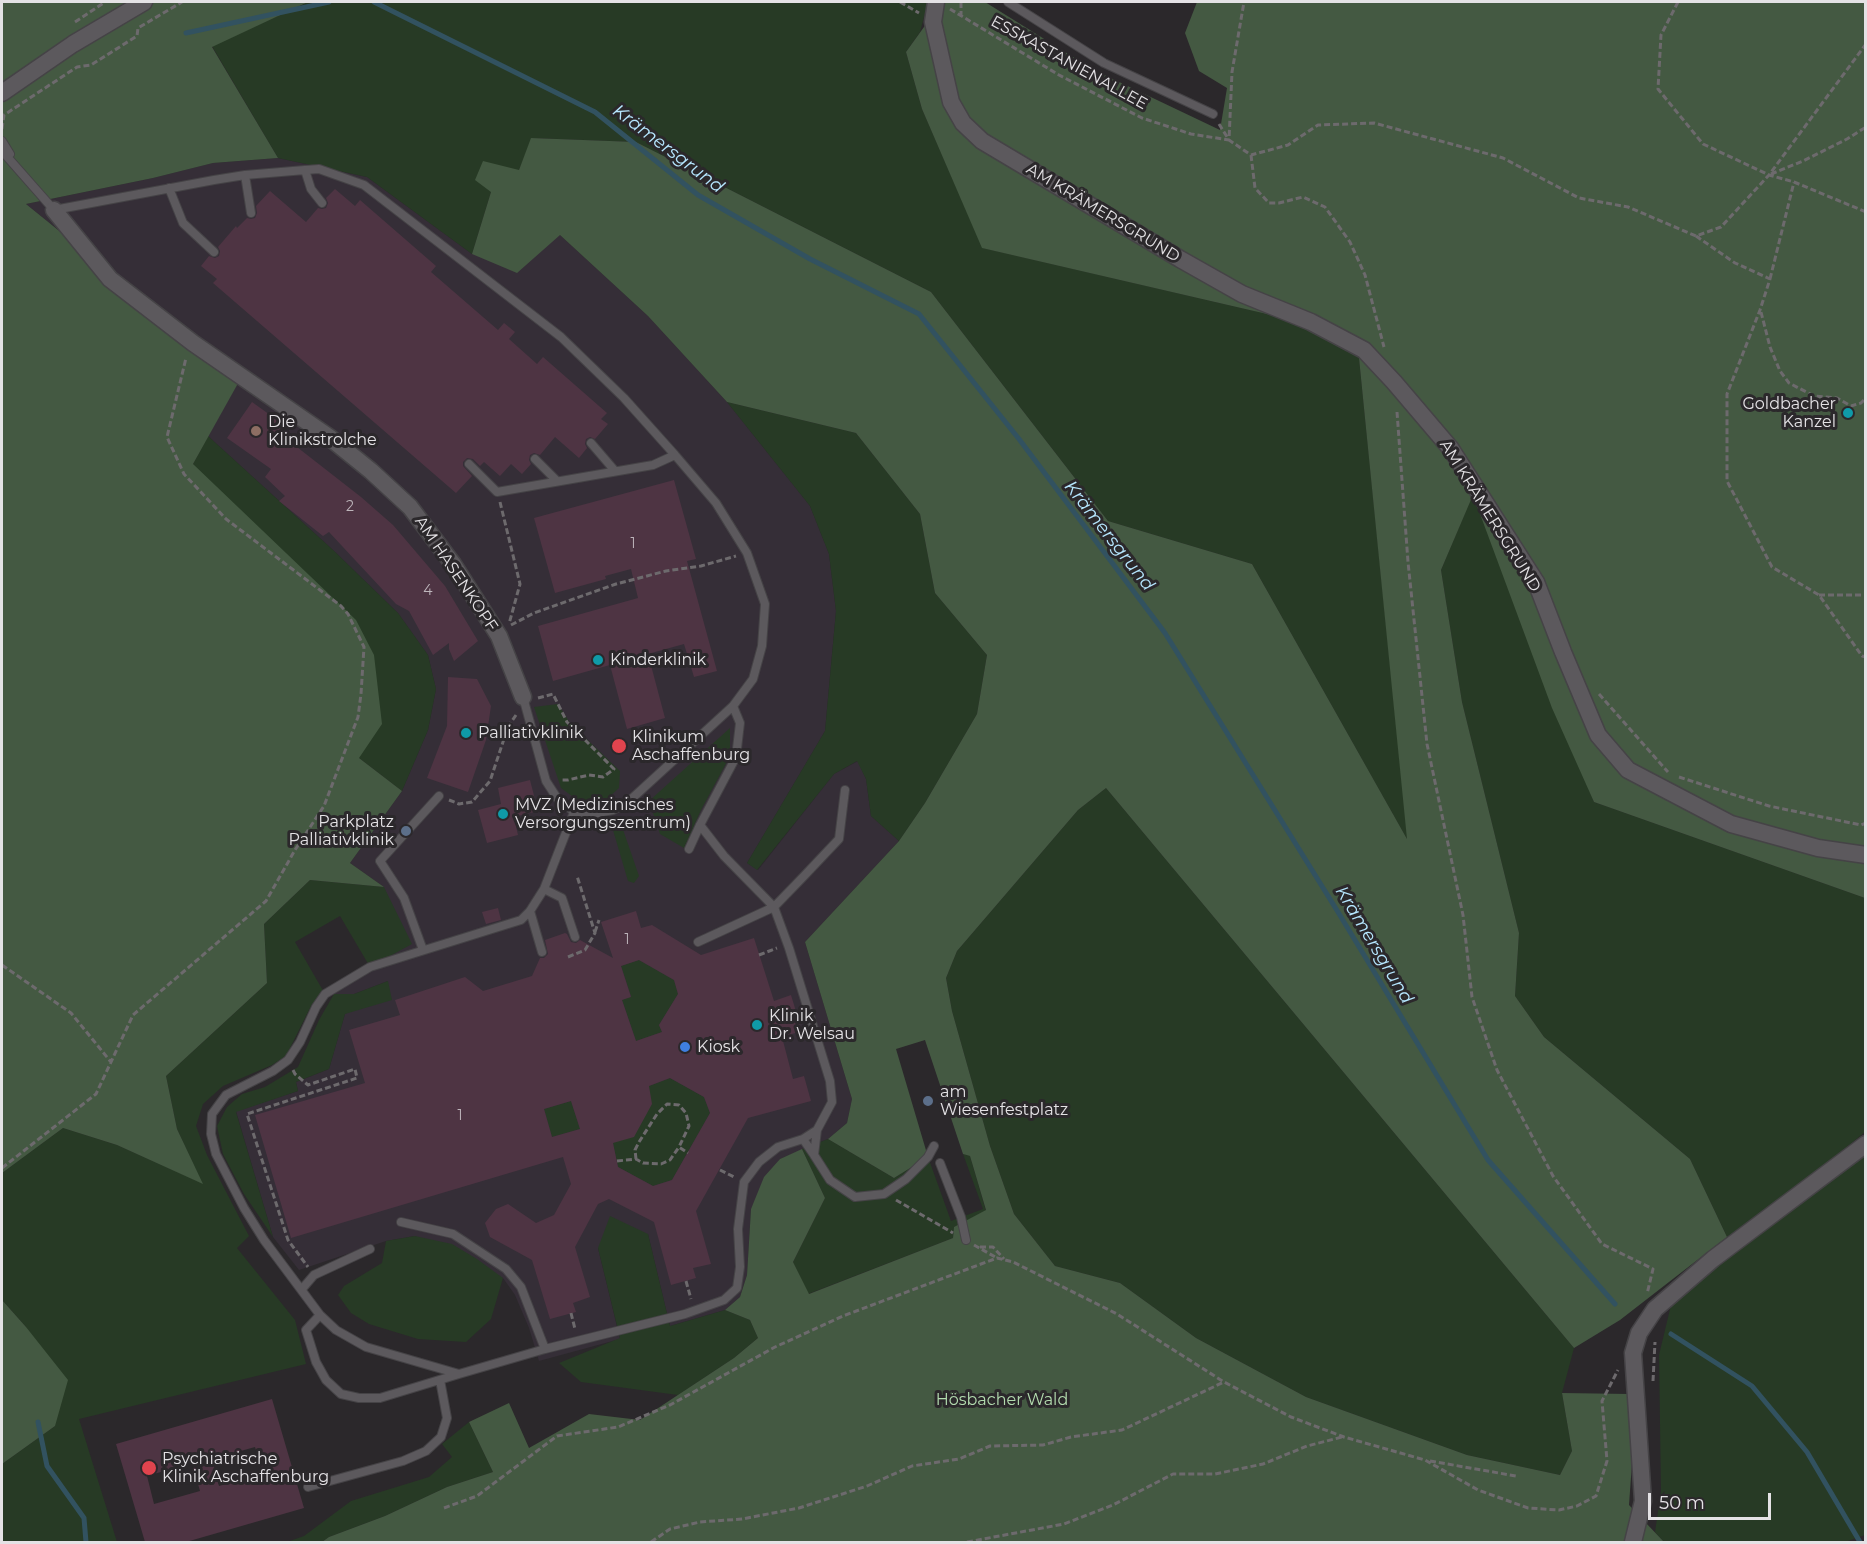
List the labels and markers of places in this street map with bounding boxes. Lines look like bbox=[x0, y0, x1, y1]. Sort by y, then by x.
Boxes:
place label: Goldbacher Kanzel bbox=[1742, 394, 1836, 432]
marker: Goldbacher Kanzel bbox=[1841, 406, 1855, 420]
place label: Die Klinikstrolche bbox=[268, 412, 377, 450]
marker: Die Klinikstrolche bbox=[249, 424, 263, 438]
place label: Kinderklinik bbox=[610, 650, 706, 670]
marker: Kinderklinik bbox=[591, 653, 605, 667]
place label: Palliativklinik bbox=[478, 723, 583, 743]
marker: Palliativklinik bbox=[459, 726, 473, 740]
place label: Klinikum Aschaffenburg bbox=[632, 727, 750, 765]
marker: Klinikum Aschaffenburg bbox=[610, 737, 628, 755]
place label: MVZ (Medizinisches Versorgungszentrum) bbox=[515, 795, 691, 833]
marker: MVZ (Medizinisches Versorgungszentrum) bbox=[496, 807, 510, 821]
place label: Parkplatz Palliativklinik bbox=[289, 812, 394, 850]
marker: Parkplatz Palliativklinik bbox=[399, 824, 413, 838]
place label: Klinik Dr. Welsau bbox=[769, 1006, 855, 1044]
marker: Klinik Dr. Welsau bbox=[750, 1018, 764, 1032]
place label: Kiosk bbox=[697, 1037, 740, 1057]
marker: Kiosk bbox=[678, 1040, 692, 1054]
place label: am Wiesenfestplatz bbox=[940, 1082, 1068, 1120]
marker: am Wiesenfestplatz bbox=[921, 1094, 935, 1108]
place label: Psychiatrische Klinik Aschaffenburg bbox=[162, 1449, 329, 1487]
marker: Psychiatrische Klinik Aschaffenburg bbox=[140, 1459, 158, 1477]

